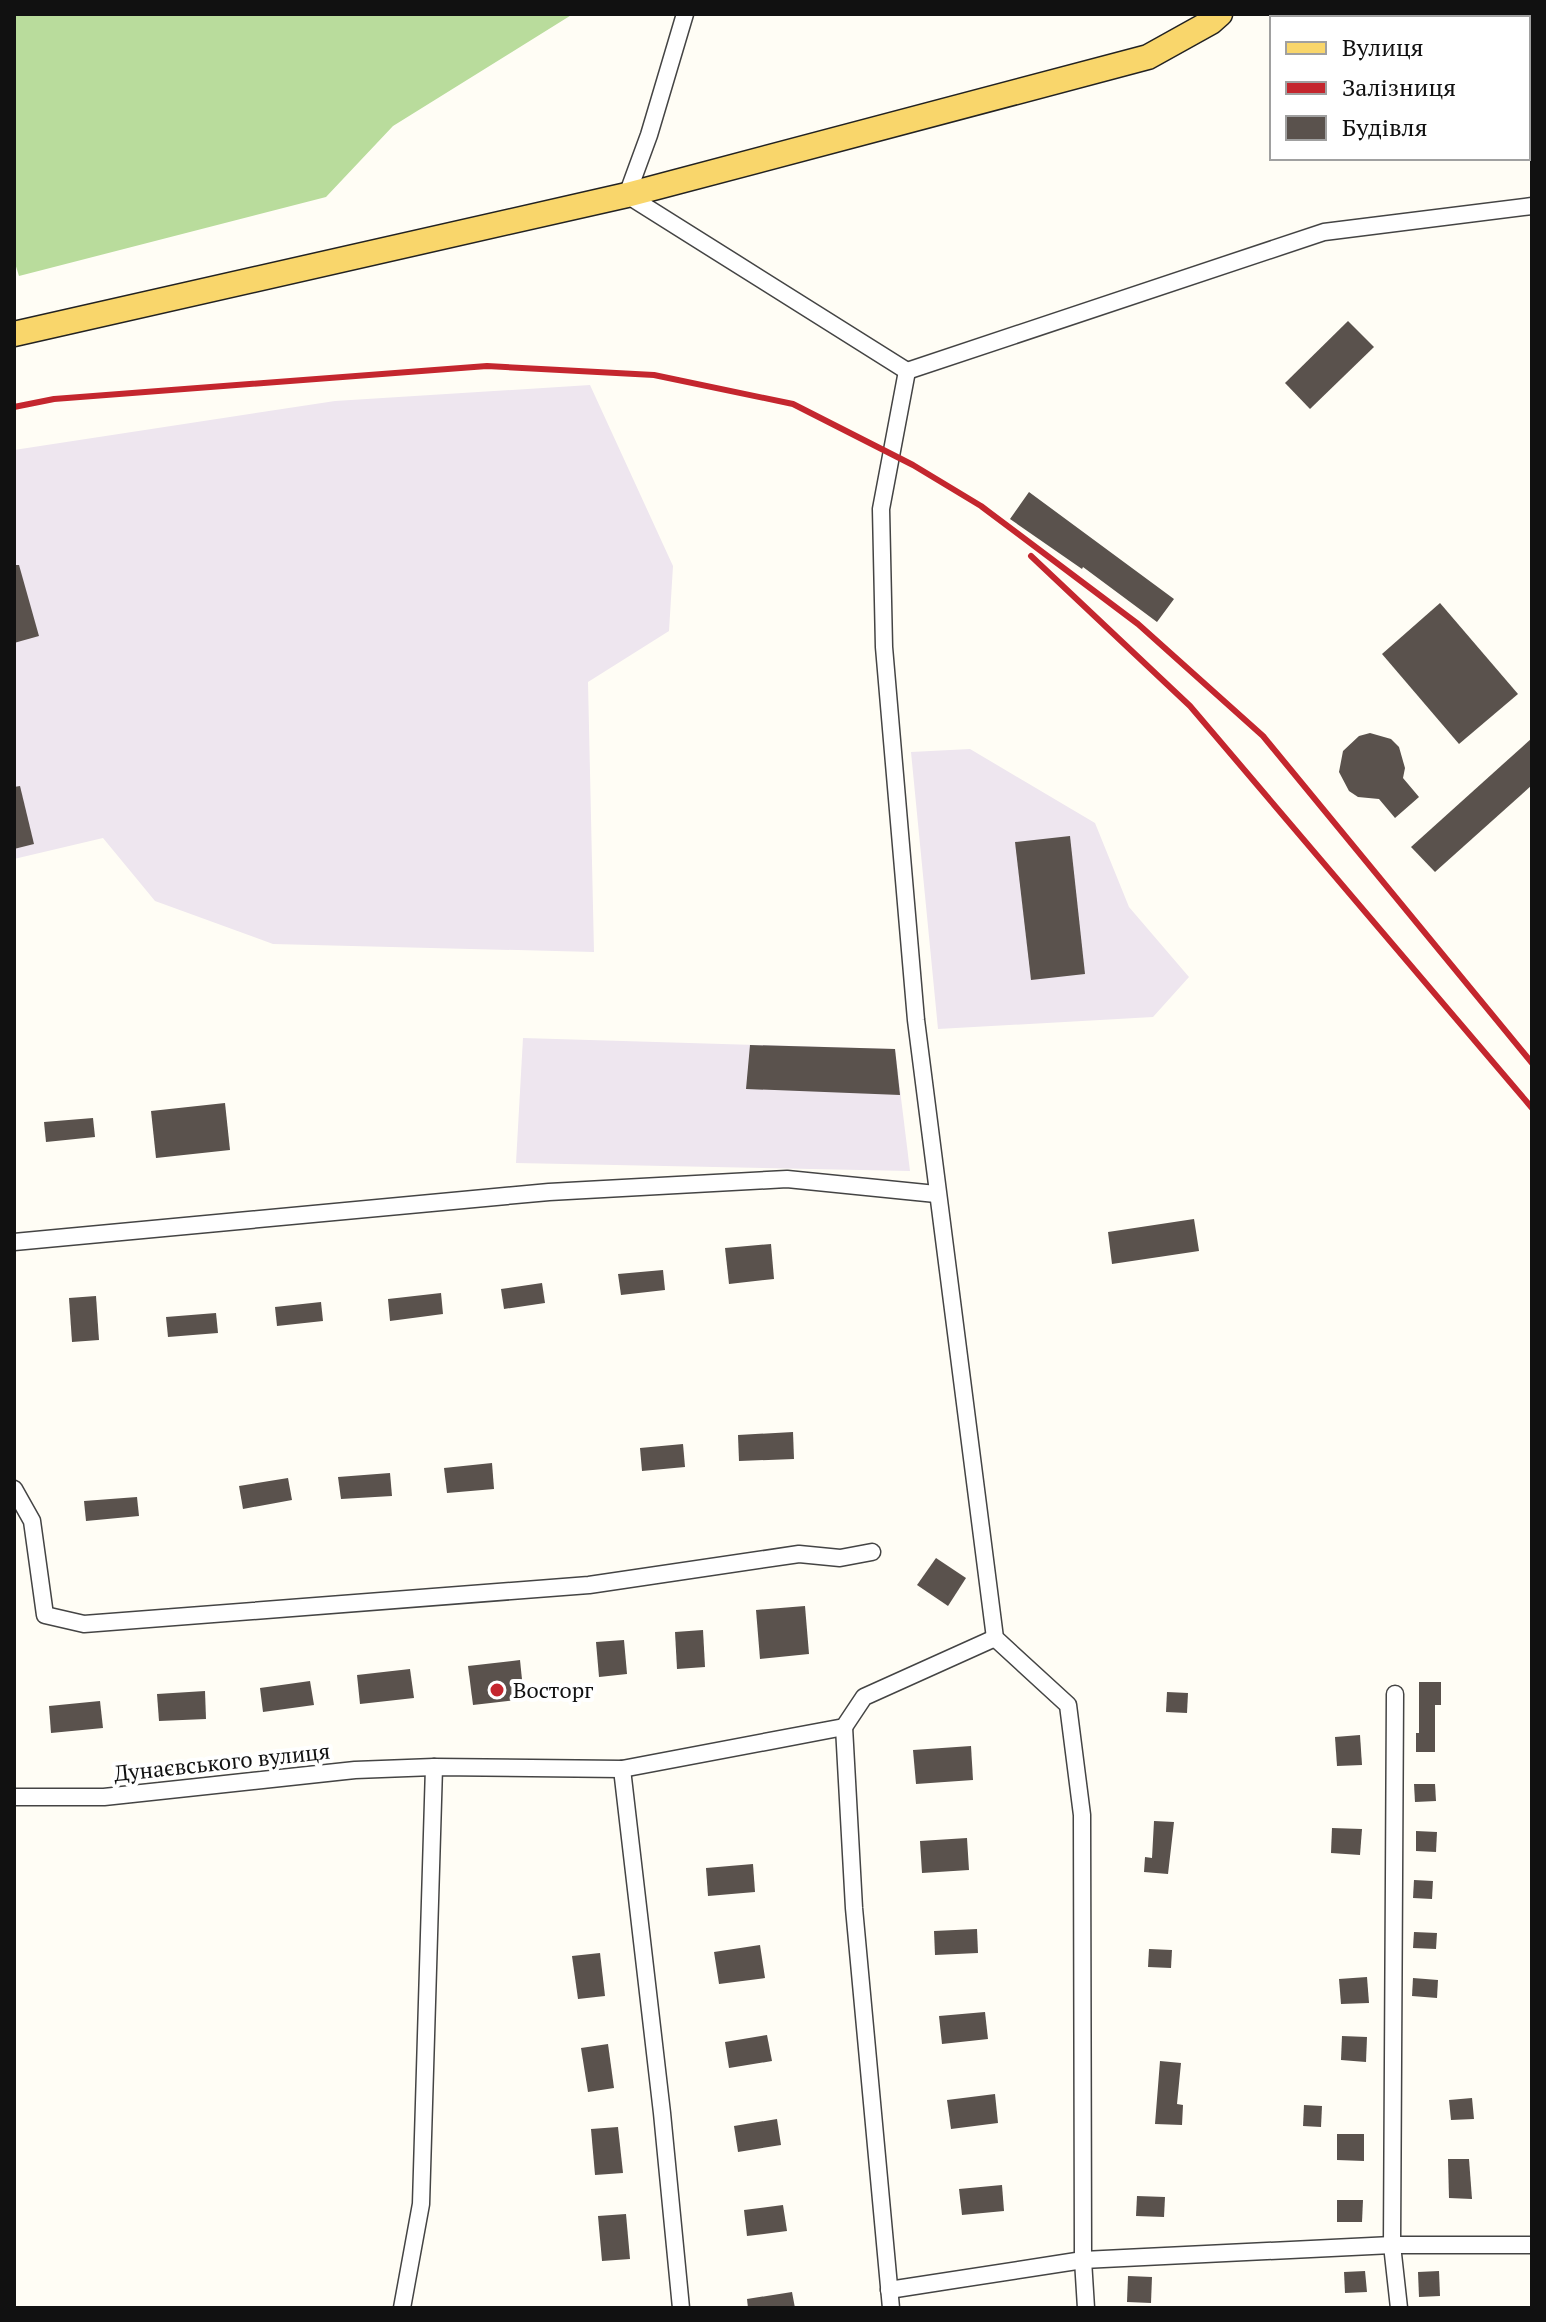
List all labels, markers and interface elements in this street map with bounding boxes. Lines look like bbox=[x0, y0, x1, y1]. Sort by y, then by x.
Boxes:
legend bbox=[1270, 16, 1530, 160]
text: Вулиця bbox=[1342, 31, 1424, 63]
text: Залізниця bbox=[1342, 71, 1456, 103]
text: Будівля bbox=[1342, 111, 1427, 143]
place label: Восторг bbox=[513, 1675, 594, 1704]
marker: Восторг bbox=[488, 1681, 506, 1699]
street label: Дунаєвського вулиця bbox=[112, 1736, 332, 1787]

